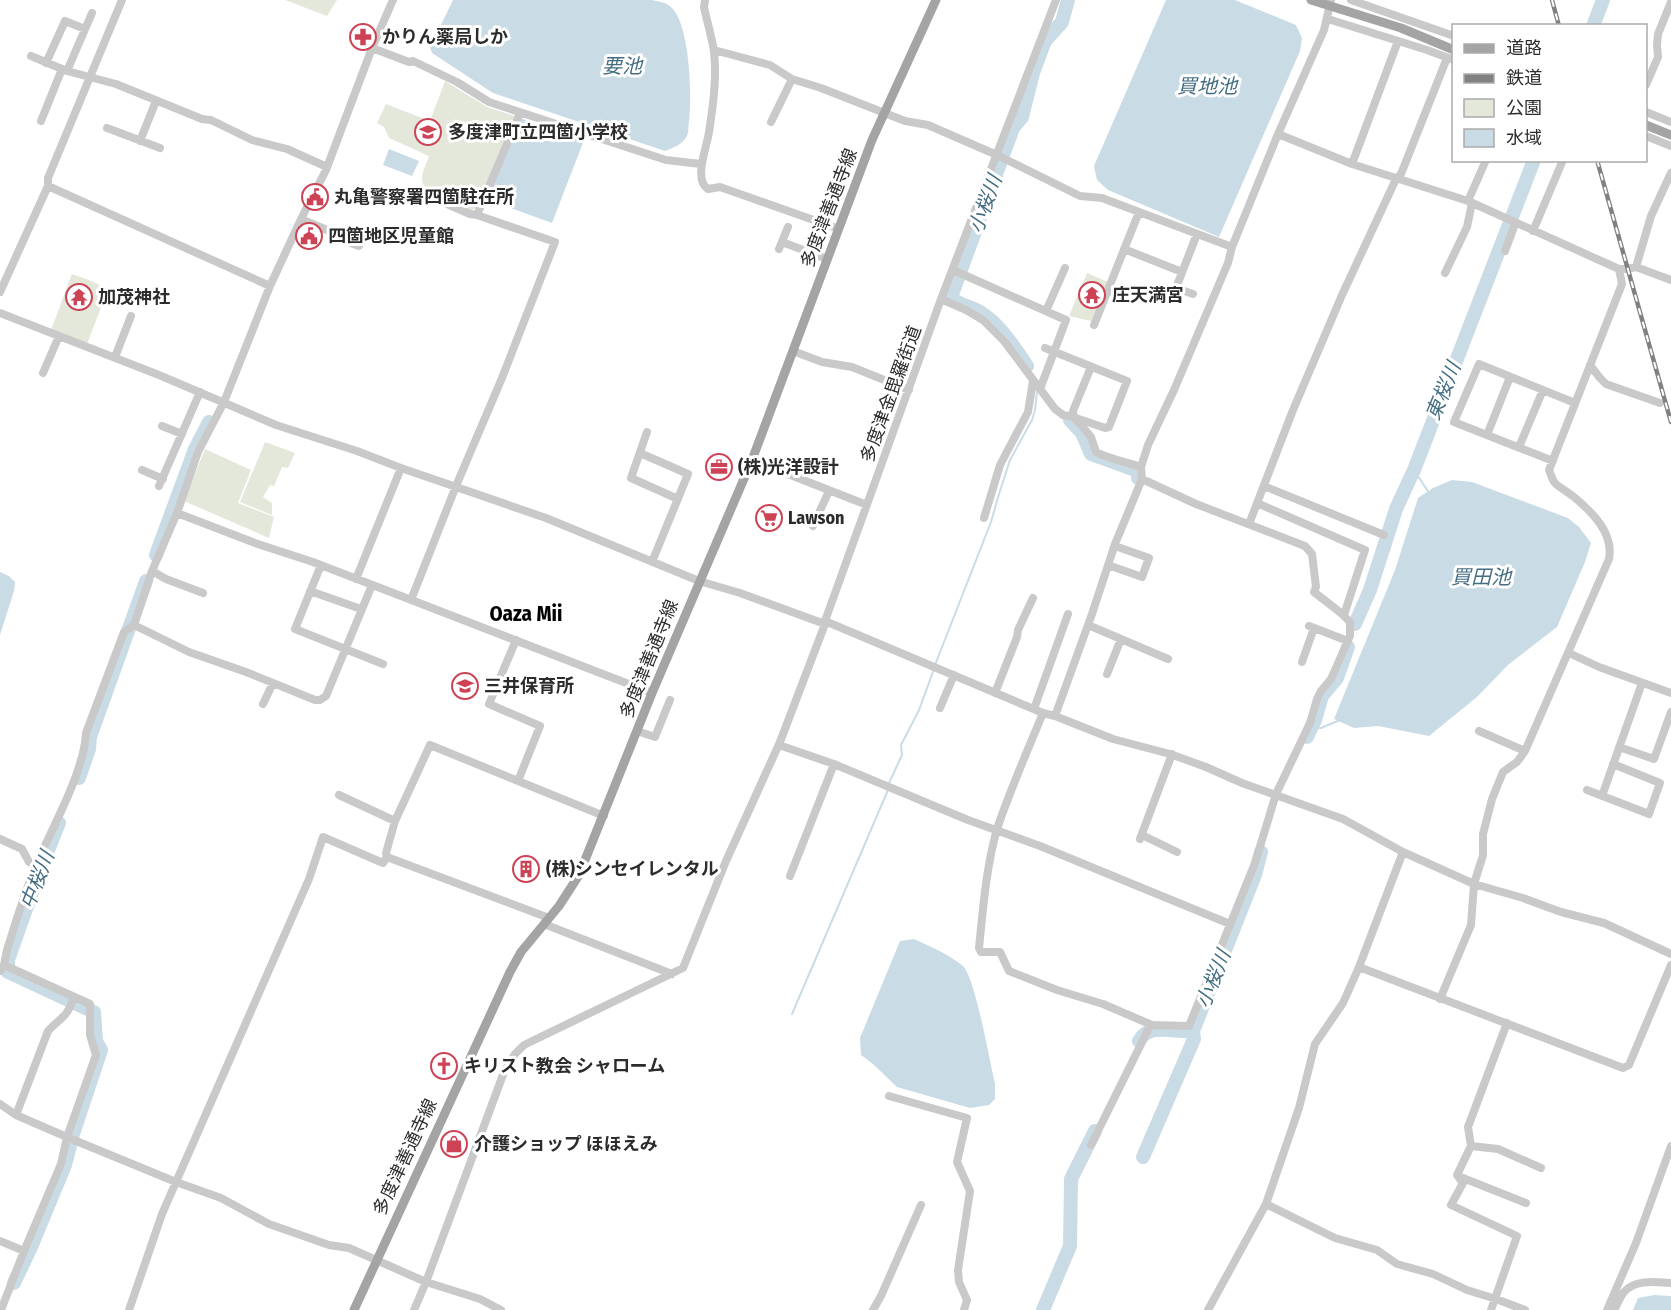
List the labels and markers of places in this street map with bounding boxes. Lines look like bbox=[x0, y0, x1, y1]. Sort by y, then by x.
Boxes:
pharmacy icon: かりん薬局しか bbox=[348, 22, 378, 52]
place label: かりん薬局しか bbox=[382, 26, 508, 48]
school or university icon: 多度津町立四箇小学校 bbox=[413, 117, 443, 147]
place label: 多度津町立四箇小学校 bbox=[448, 121, 628, 143]
public building icon: 丸亀警察署四箇駐在所 bbox=[300, 182, 330, 212]
place label: 丸亀警察署四箇駐在所 bbox=[334, 186, 514, 208]
public building icon: 四箇地区児童館 bbox=[294, 221, 324, 251]
place label: 四箇地区児童館 bbox=[328, 225, 454, 247]
temple icon: 庄天満宮 bbox=[1077, 280, 1107, 310]
temple icon: 加茂神社 bbox=[64, 282, 94, 312]
place label: 庄天満宮 bbox=[1112, 284, 1184, 306]
place label: 加茂神社 bbox=[98, 286, 170, 308]
office icon: (株)光洋設計 bbox=[704, 452, 734, 482]
place label: (株)光洋設計 bbox=[738, 456, 839, 478]
supermarket icon: Lawson bbox=[754, 503, 784, 533]
place label: Lawson bbox=[788, 507, 844, 529]
school or university icon: 三井保育所 bbox=[450, 671, 480, 701]
place label: 三井保育所 bbox=[484, 675, 574, 697]
building icon: (株)シンセイレンタル bbox=[511, 854, 541, 884]
place label: (株)シンセイレンタル bbox=[546, 858, 719, 880]
church icon: キリスト教会 シャローム bbox=[429, 1051, 459, 1081]
place label: キリスト教会 シャローム bbox=[464, 1055, 665, 1077]
shop icon: 介護ショップ ほほえみ bbox=[439, 1129, 469, 1159]
place label: 介護ショップ ほほえみ bbox=[474, 1133, 658, 1155]

